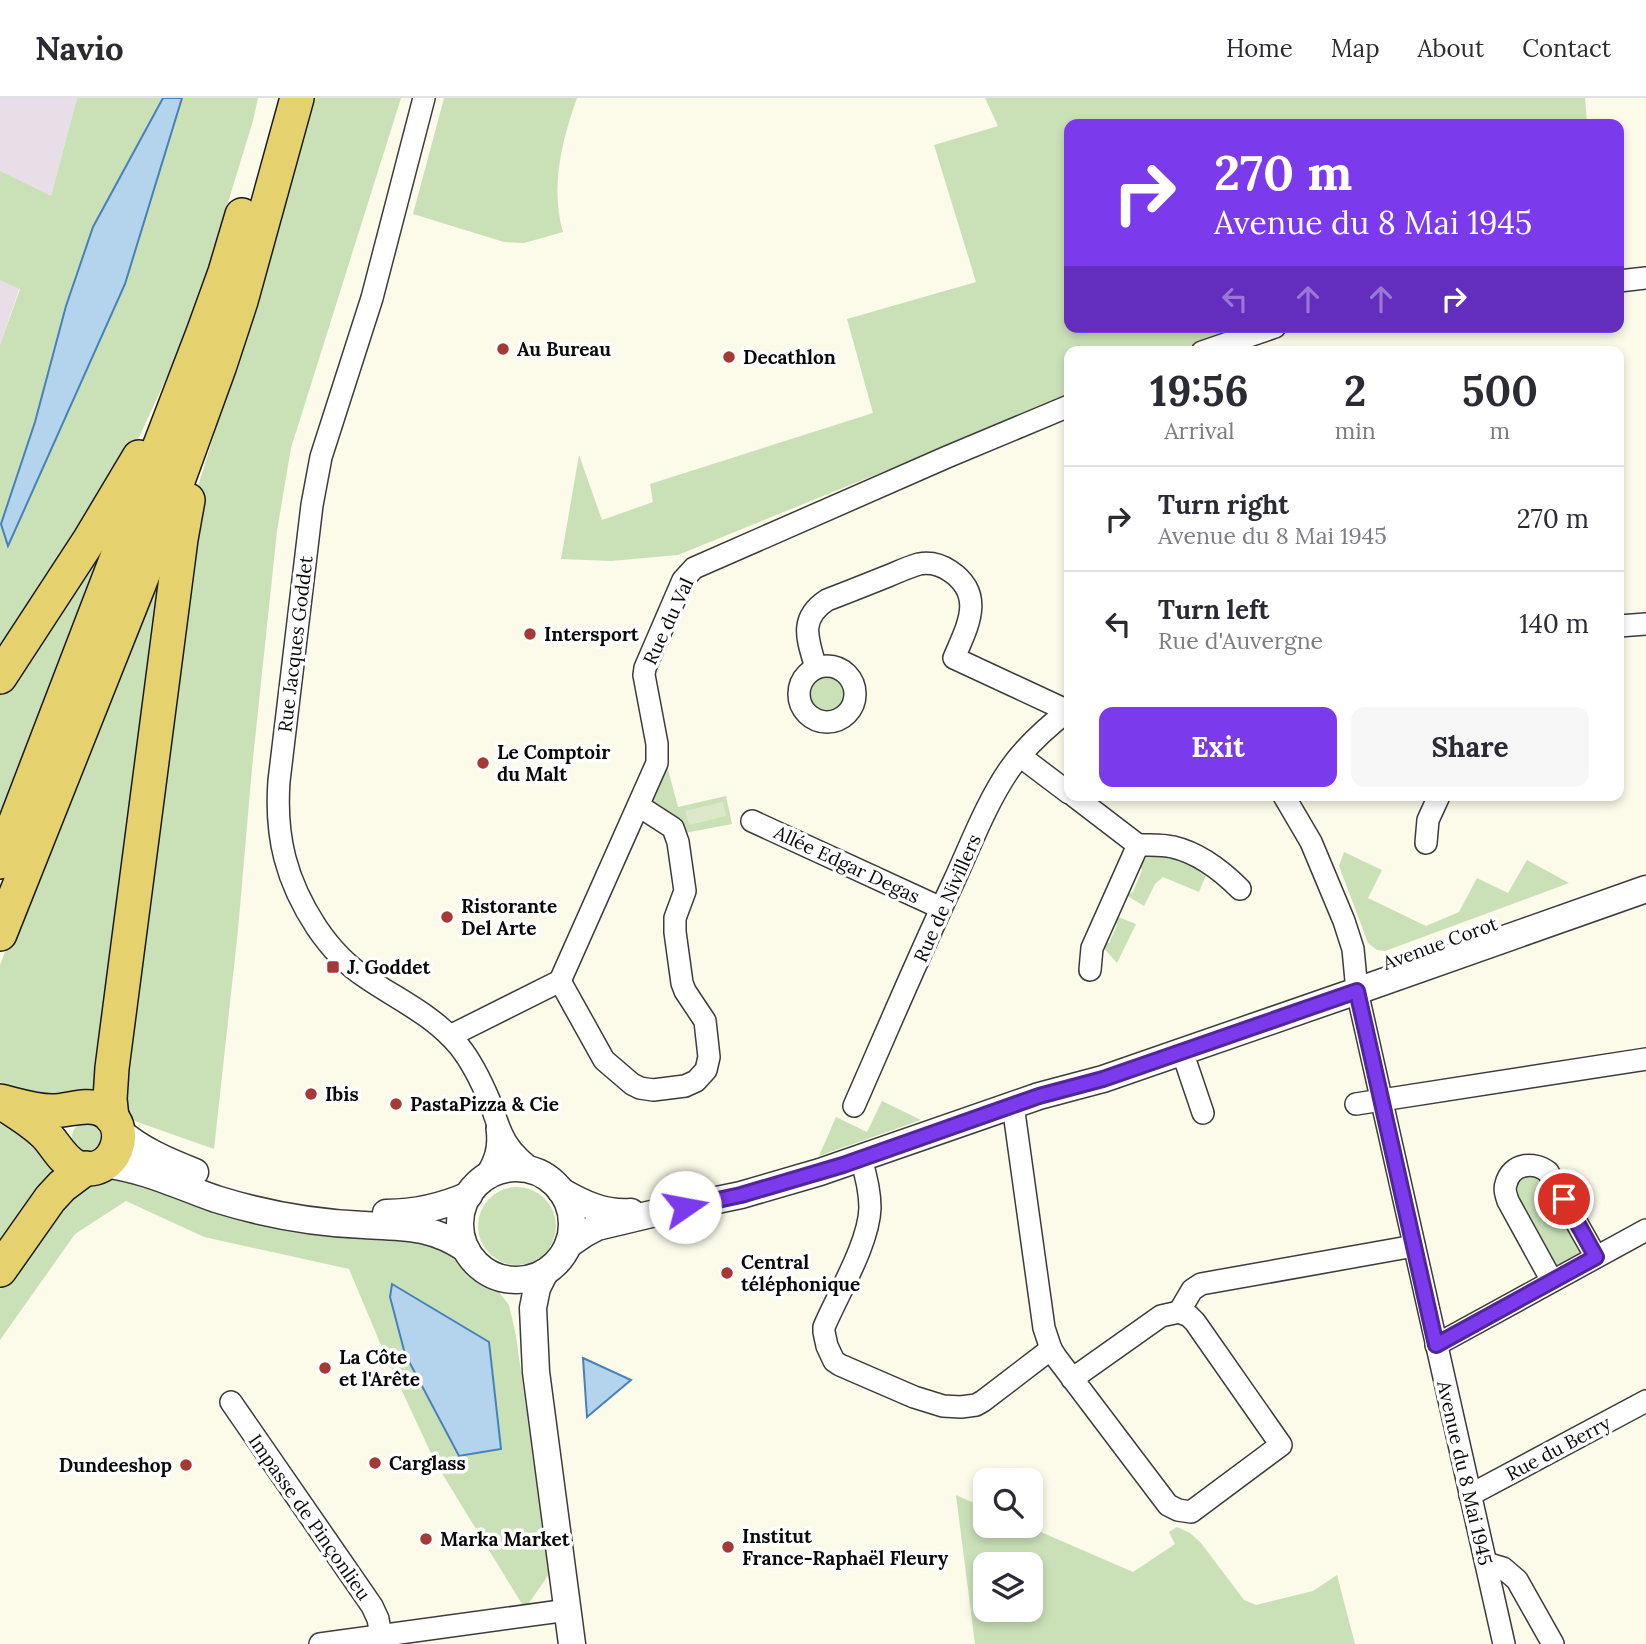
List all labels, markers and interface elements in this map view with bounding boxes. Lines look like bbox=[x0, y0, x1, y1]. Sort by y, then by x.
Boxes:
text: Navio bbox=[35, 27, 124, 69]
text: Home bbox=[1226, 33, 1293, 64]
text: Map bbox=[1331, 33, 1380, 64]
text: About bbox=[1418, 33, 1484, 64]
text: Contact bbox=[1522, 33, 1611, 64]
text: 270 m bbox=[1214, 141, 1352, 203]
icon: right bbox=[1099, 147, 1190, 238]
text: Avenue du 8 Mai 1945 bbox=[1214, 202, 1532, 243]
icon: left bbox=[1216, 280, 1254, 318]
icon: ahead bbox=[1289, 280, 1327, 318]
icon: ahead bbox=[1362, 280, 1400, 318]
icon: right bbox=[1435, 280, 1473, 318]
place label: Au Bureau bbox=[517, 337, 611, 361]
marker: Au Bureau bbox=[495, 341, 511, 357]
place label: Decathlon bbox=[743, 345, 836, 369]
marker: Decathlon bbox=[721, 349, 737, 365]
text: 19:56 bbox=[1150, 364, 1249, 418]
text: 2 bbox=[1344, 364, 1366, 418]
text: 500 bbox=[1462, 364, 1538, 418]
text: Arrival bbox=[1164, 416, 1235, 445]
text: min bbox=[1335, 416, 1376, 445]
text: m bbox=[1490, 416, 1510, 445]
text: Turn right bbox=[1158, 488, 1289, 521]
icon: right bbox=[1099, 500, 1137, 538]
text: 270 m bbox=[1517, 502, 1589, 535]
text: Avenue du 8 Mai 1945 bbox=[1158, 521, 1387, 550]
street label: Rue Jacques Goddet bbox=[272, 554, 318, 733]
street label: Rue du Val bbox=[637, 574, 699, 668]
text: Turn left bbox=[1158, 593, 1269, 626]
icon: left bbox=[1099, 605, 1137, 643]
text: 140 m bbox=[1519, 607, 1589, 640]
place label: Intersport bbox=[544, 622, 640, 646]
marker: Intersport bbox=[522, 626, 538, 642]
text: Rue d'Auvergne bbox=[1158, 626, 1323, 655]
button: Exit bbox=[1099, 707, 1337, 787]
button: Share bbox=[1351, 707, 1589, 787]
place label: Le Comptoir du Malt bbox=[497, 740, 610, 786]
marker: Le Comptoir du Malt bbox=[475, 755, 491, 771]
street label: Allée Edgar Degas bbox=[769, 819, 924, 908]
street label: Rue de Nivillers bbox=[908, 830, 986, 966]
place label: Ristorante Del Arte bbox=[461, 894, 557, 940]
marker: Ristorante Del Arte bbox=[439, 909, 455, 925]
street label: Avenue Corot bbox=[1378, 911, 1501, 975]
place label: J. Goddet bbox=[347, 955, 431, 979]
marker: J. Goddet bbox=[325, 959, 341, 975]
place label: Ibis bbox=[325, 1082, 359, 1106]
marker: Ibis bbox=[303, 1086, 319, 1102]
place label: PastaPizza & Cie bbox=[410, 1092, 559, 1116]
marker: PastaPizza & Cie bbox=[388, 1096, 404, 1112]
pin bbox=[1534, 1169, 1594, 1229]
position arrow bbox=[648, 1170, 722, 1244]
icon: arrive bbox=[1545, 1180, 1583, 1218]
place label: Central téléphonique bbox=[741, 1250, 860, 1296]
marker: Central téléphonique bbox=[719, 1265, 735, 1281]
place label: La Côte et l'Arête bbox=[339, 1345, 420, 1391]
marker: La Côte et l'Arête bbox=[317, 1360, 333, 1376]
street label: Avenue du 8 Mai 1945 bbox=[1432, 1377, 1498, 1568]
street label: Rue du Berry bbox=[1502, 1410, 1614, 1486]
street label: Impasse de Pinçonlieu bbox=[244, 1429, 376, 1605]
place label: Carglass bbox=[389, 1451, 466, 1475]
place label: Dundeeshop bbox=[59, 1453, 172, 1477]
marker: Carglass bbox=[367, 1455, 383, 1471]
marker: Dundeeshop bbox=[178, 1457, 194, 1473]
map controls bbox=[973, 1468, 1043, 1622]
button: search bbox=[973, 1468, 1043, 1538]
place label: Institut France-Raphaël Fleury bbox=[742, 1524, 949, 1570]
place label: Marka Market bbox=[440, 1527, 571, 1551]
marker: Marka Market bbox=[418, 1531, 434, 1547]
marker: Institut France-Raphaël Fleury bbox=[720, 1539, 736, 1555]
button: layers bbox=[973, 1552, 1043, 1622]

